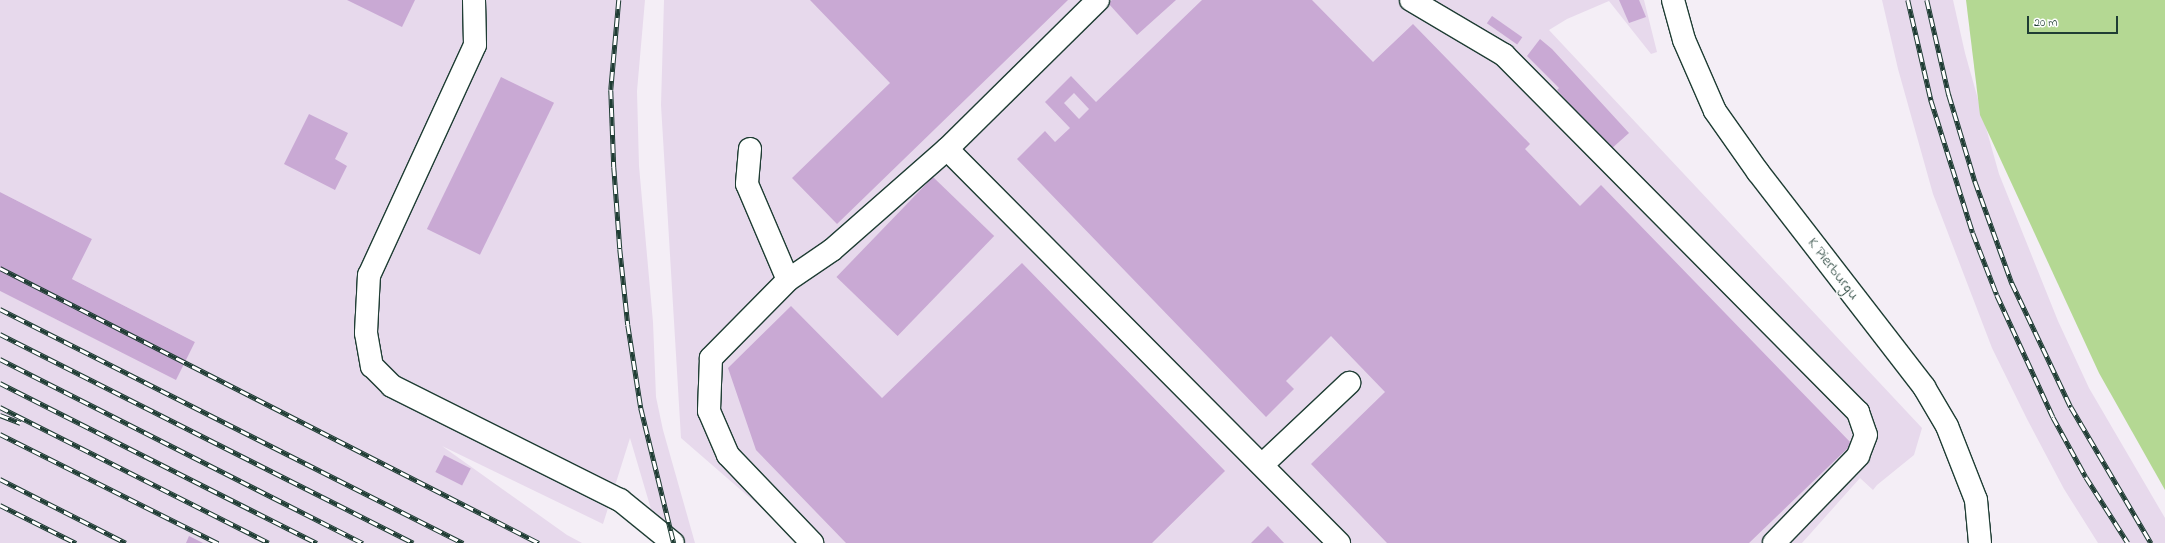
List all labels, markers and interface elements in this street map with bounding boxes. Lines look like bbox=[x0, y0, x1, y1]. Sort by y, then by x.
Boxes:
scale bar bbox=[2029, 8, 2120, 34]
text: 20 m bbox=[2034, 14, 2057, 32]
street label: K Pierburgu bbox=[1803, 234, 1863, 304]

